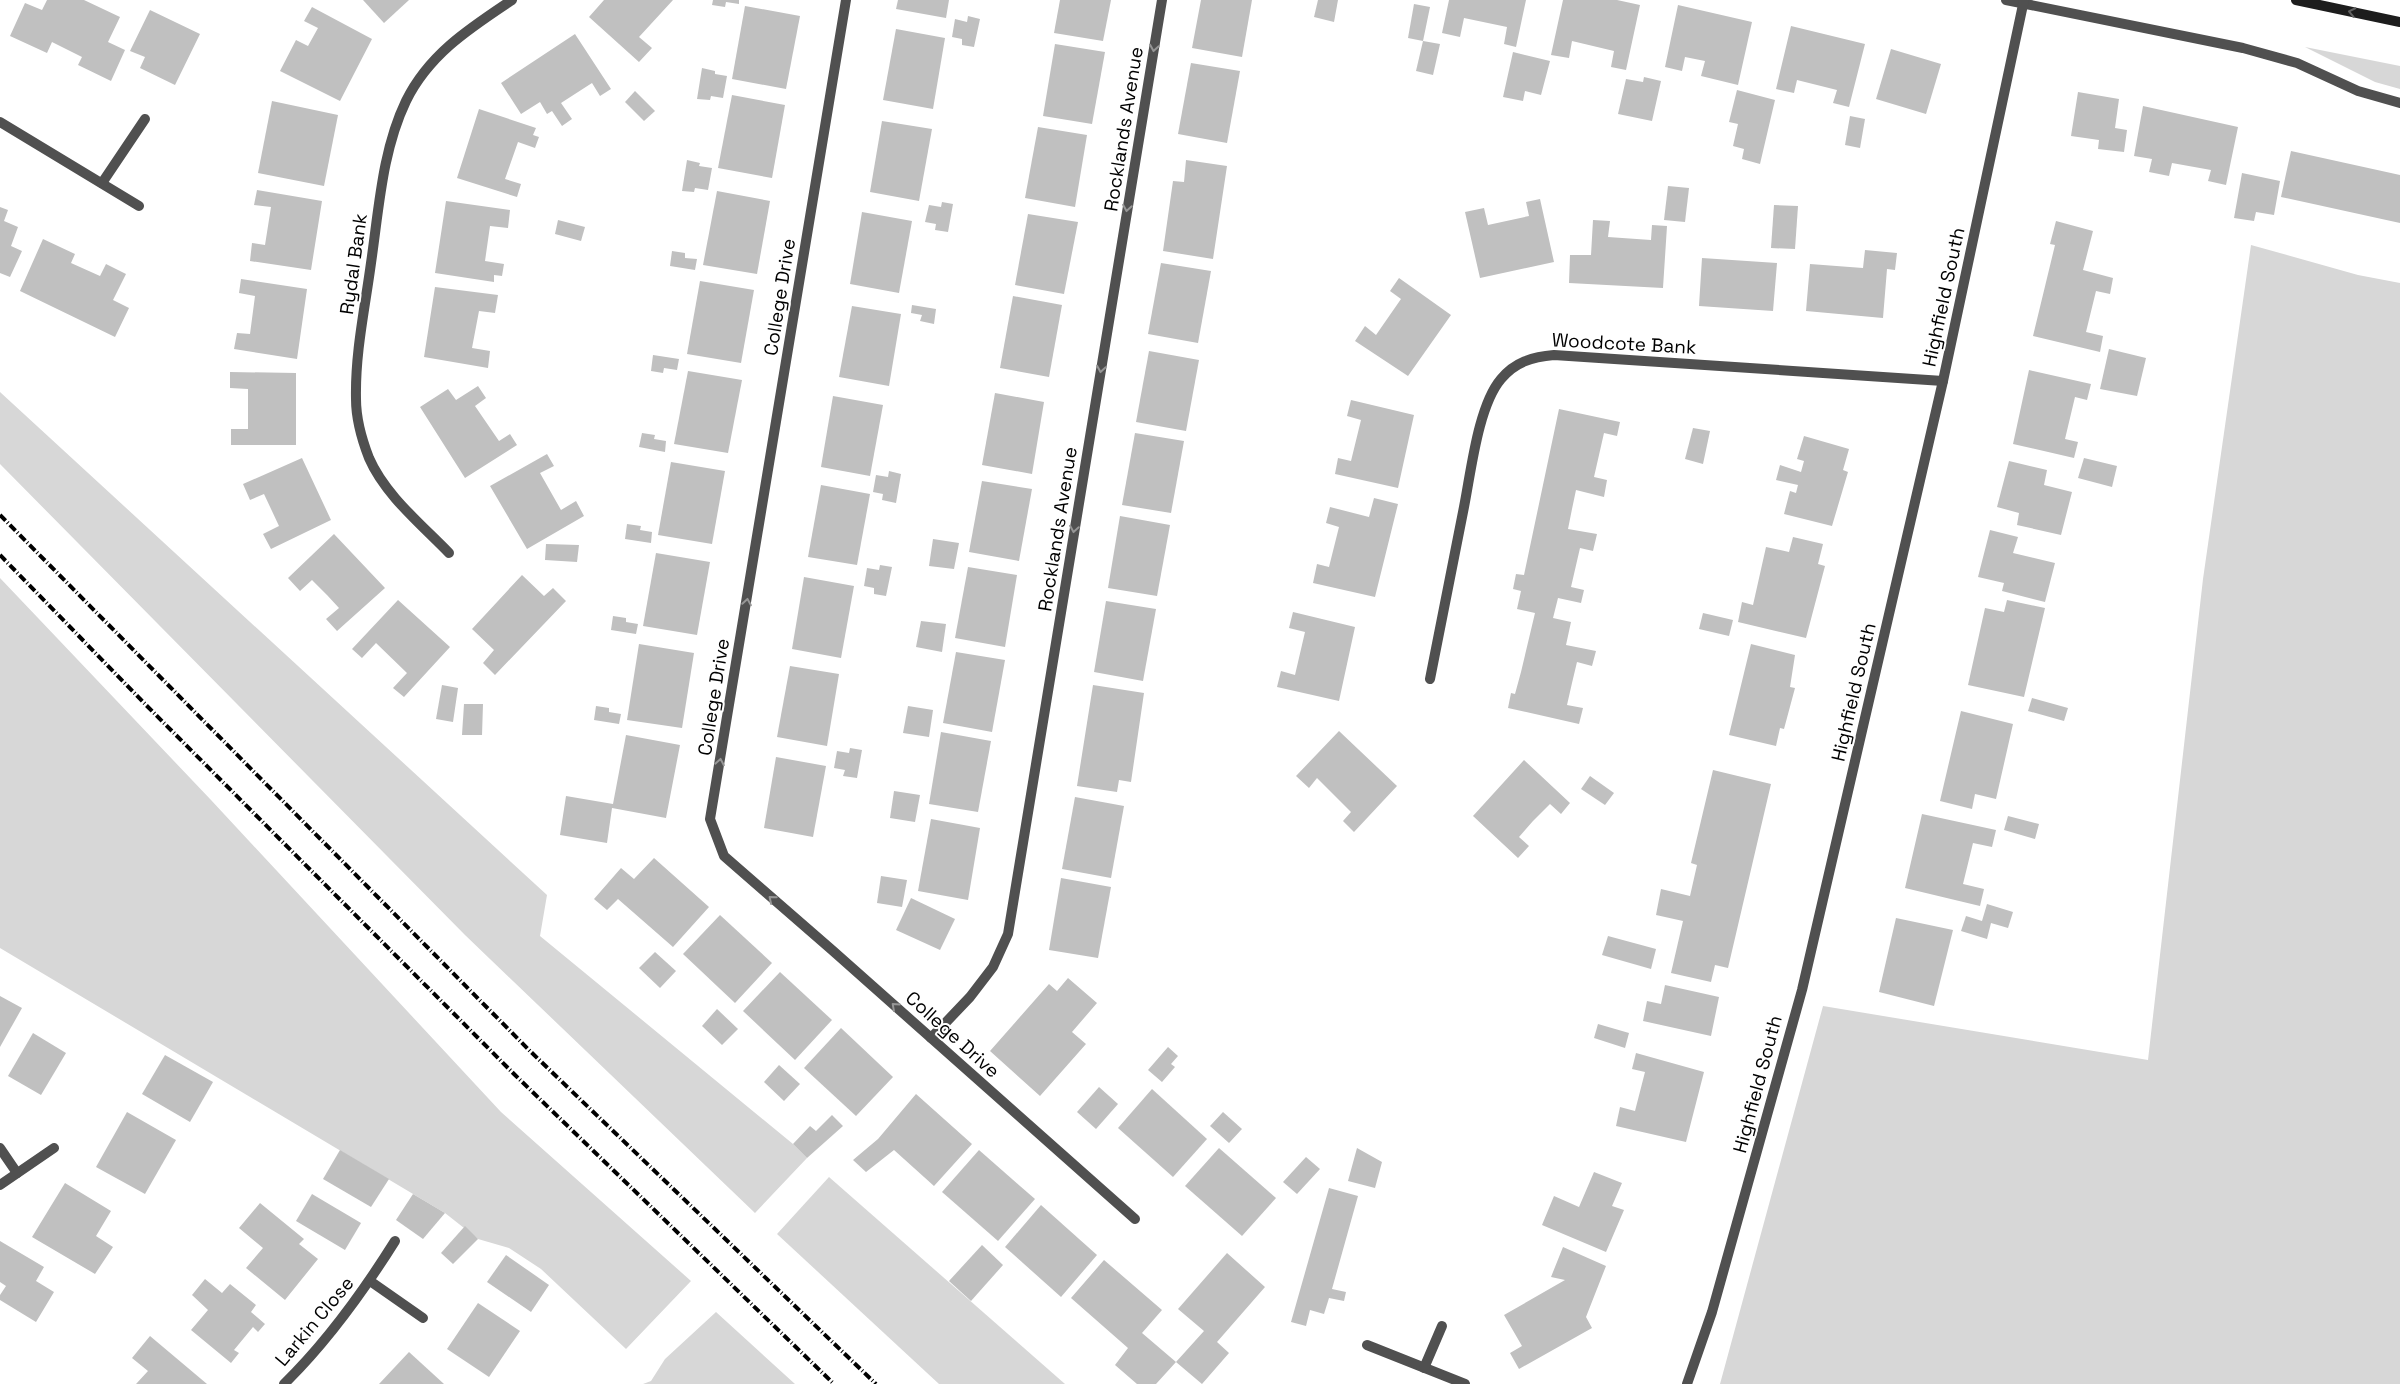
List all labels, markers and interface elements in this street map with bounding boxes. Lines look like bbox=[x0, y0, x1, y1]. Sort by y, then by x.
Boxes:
one-way arrow bbox=[2348, 7, 2357, 18]
one-way arrow bbox=[1149, 44, 1159, 52]
street label: Rocklands Avenue bbox=[1098, 45, 1149, 213]
one-way arrow bbox=[1123, 204, 1133, 213]
street label: Rydal Bank bbox=[334, 212, 373, 316]
street label: Highfield South bbox=[1917, 225, 1970, 369]
street label: College Drive bbox=[758, 237, 801, 357]
street label: Woodcote Bank bbox=[1551, 327, 1697, 360]
one-way arrow bbox=[1096, 364, 1106, 373]
street label: Rocklands Avenue bbox=[1032, 445, 1083, 613]
one-way arrow bbox=[1070, 525, 1080, 533]
one-way arrow bbox=[741, 597, 751, 606]
street label: Highfield South bbox=[1825, 620, 1882, 764]
street label: College Drive bbox=[692, 637, 735, 757]
one-way arrow bbox=[715, 758, 725, 766]
one-way arrow bbox=[769, 896, 778, 905]
street label: College Drive bbox=[900, 985, 1005, 1083]
one-way arrow bbox=[891, 1003, 900, 1012]
street label: Highfield South bbox=[1727, 1012, 1788, 1156]
street label: Larkin Close bbox=[270, 1271, 359, 1371]

